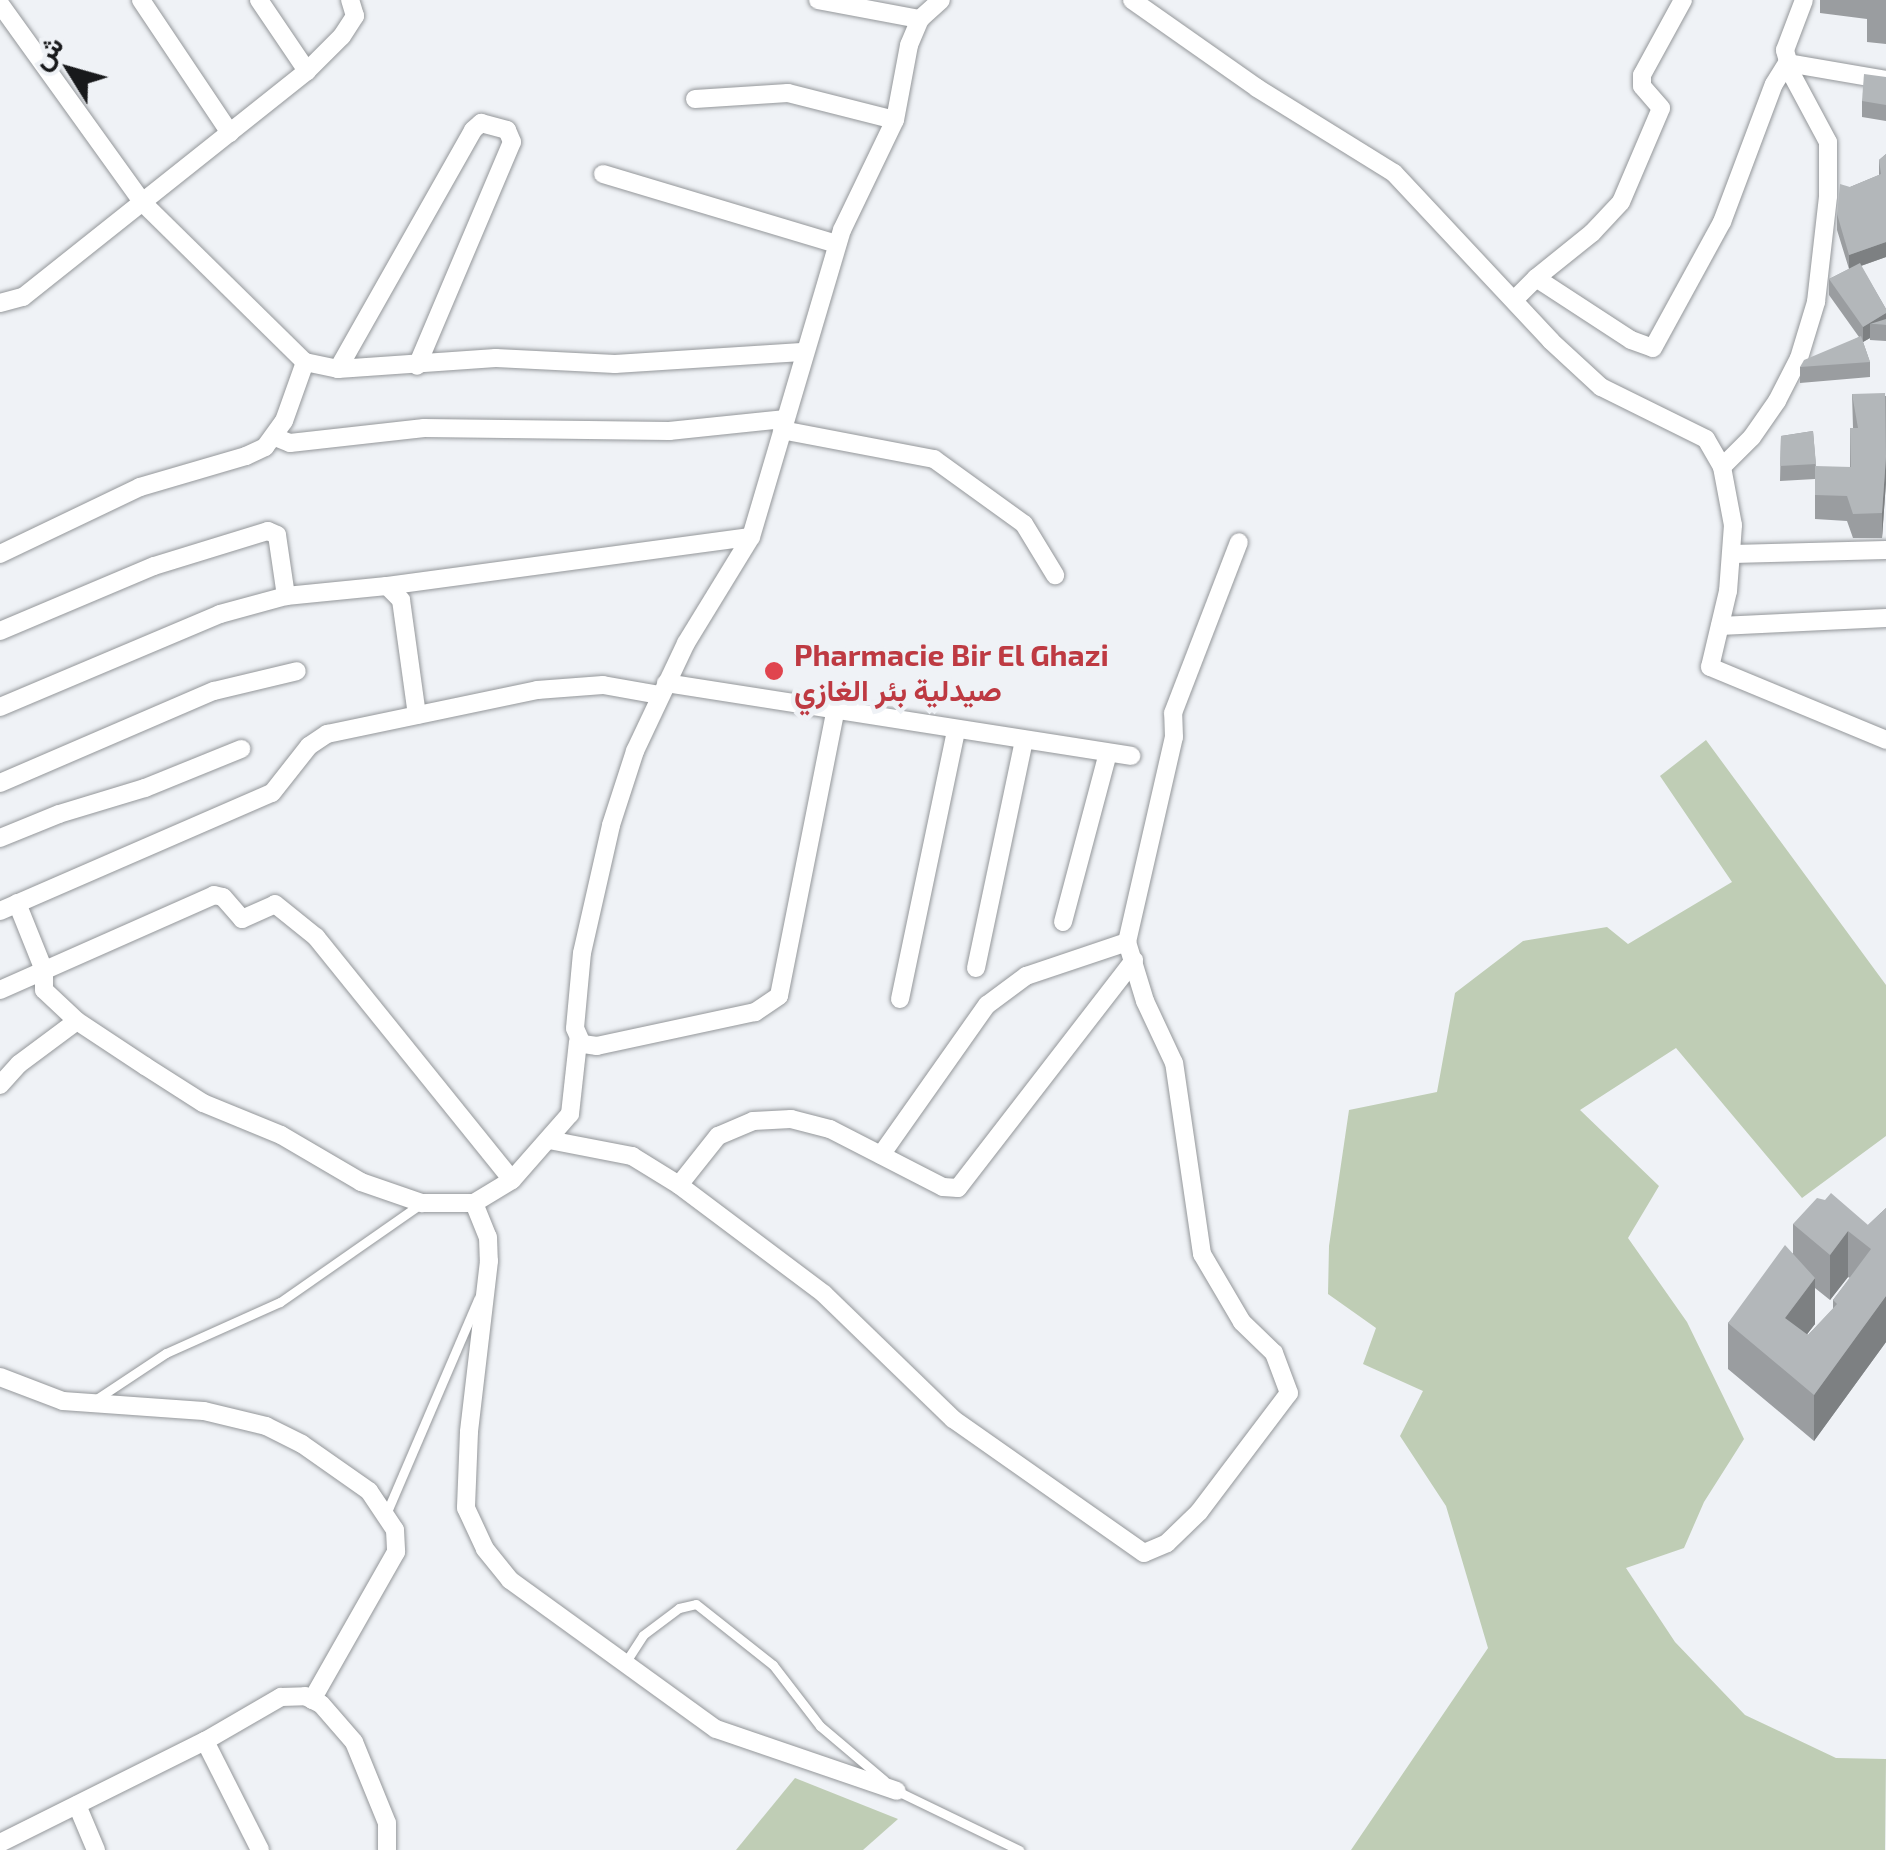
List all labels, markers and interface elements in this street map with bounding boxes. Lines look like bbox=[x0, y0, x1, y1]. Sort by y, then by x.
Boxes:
north arrow bbox=[20, 20, 120, 120]
text: ش bbox=[22, 28, 70, 76]
place label: Pharmacie Bir El Ghazi صيدلية بئر الغازي bbox=[794, 636, 1110, 706]
marker: Pharmacie Bir El Ghazi صيدلية بئر الغازي bbox=[763, 660, 785, 682]

